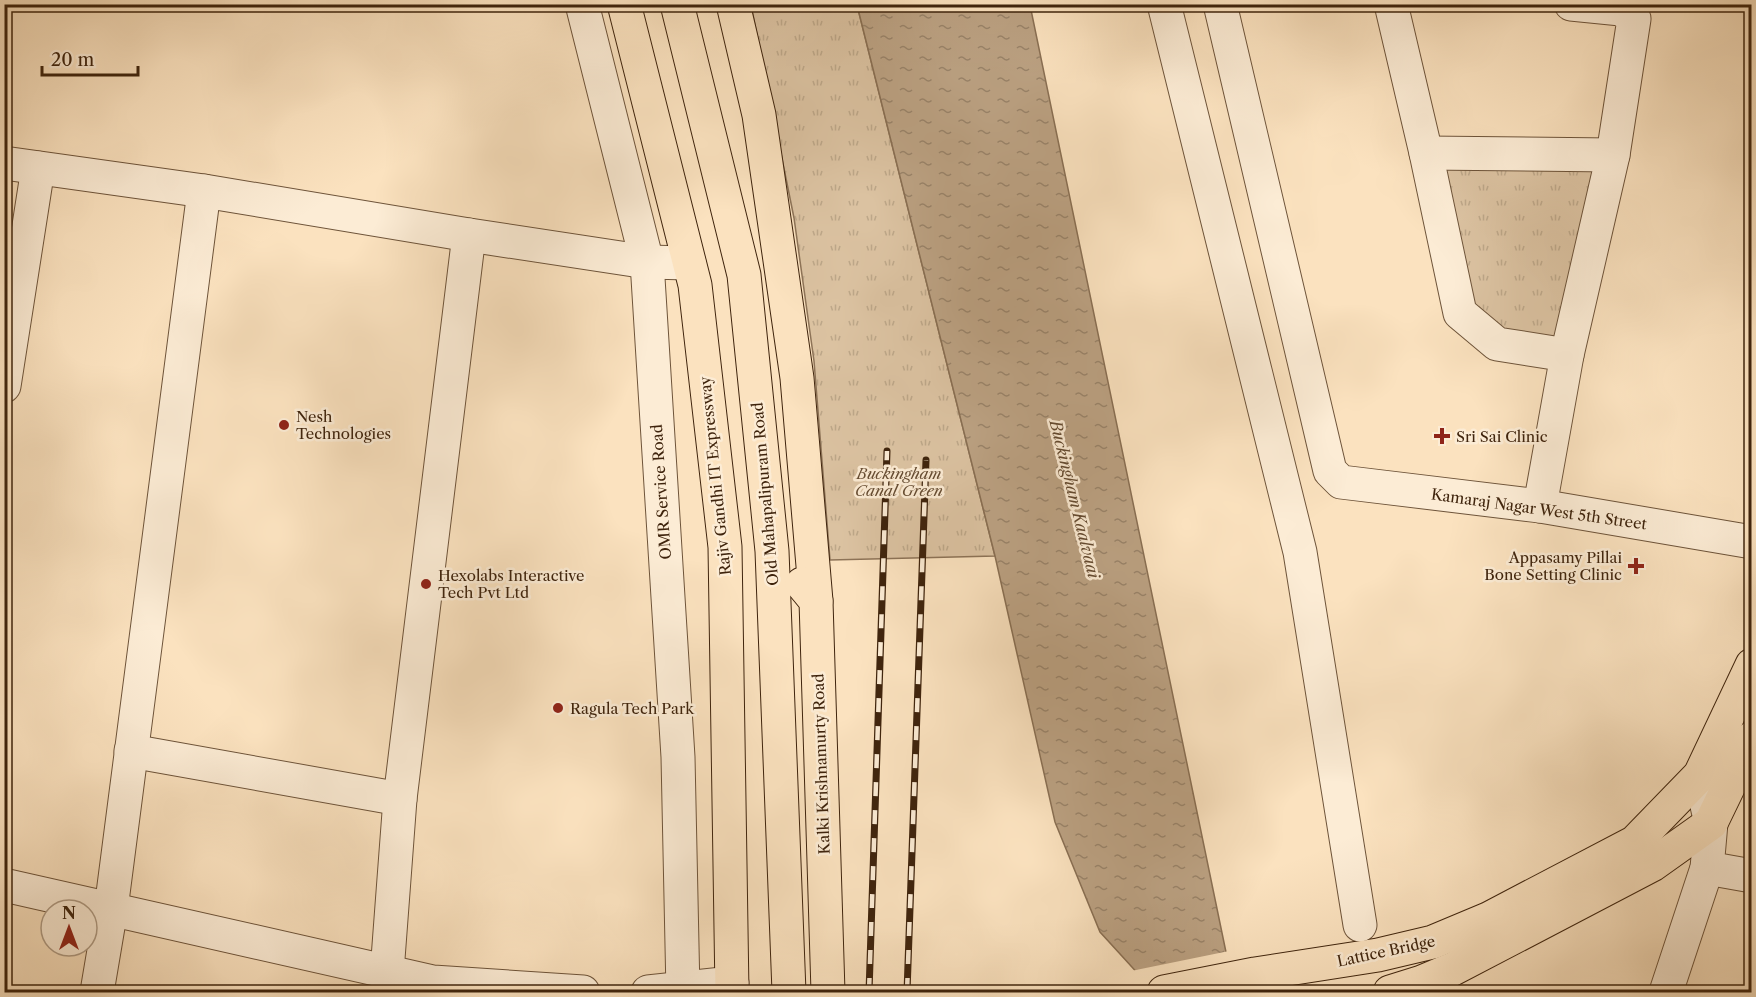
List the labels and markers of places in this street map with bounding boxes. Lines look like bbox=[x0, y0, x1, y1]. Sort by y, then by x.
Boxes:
place label: Nesh Technologies bbox=[296, 407, 391, 443]
marker: Nesh Technologies bbox=[277, 418, 291, 432]
marker: Sri Sai Clinic bbox=[1433, 427, 1451, 445]
place label: Sri Sai Clinic bbox=[1456, 427, 1548, 446]
place label: Appasamy Pillai Bone Setting Clinic bbox=[1484, 548, 1622, 584]
marker: Appasamy Pillai Bone Setting Clinic bbox=[1627, 557, 1645, 575]
place label: Hexolabs Interactive Tech Pvt Ltd bbox=[438, 566, 584, 602]
marker: Hexolabs Interactive Tech Pvt Ltd bbox=[419, 577, 433, 591]
place label: Ragula Tech Park bbox=[570, 699, 695, 718]
marker: Ragula Tech Park bbox=[551, 701, 565, 715]

